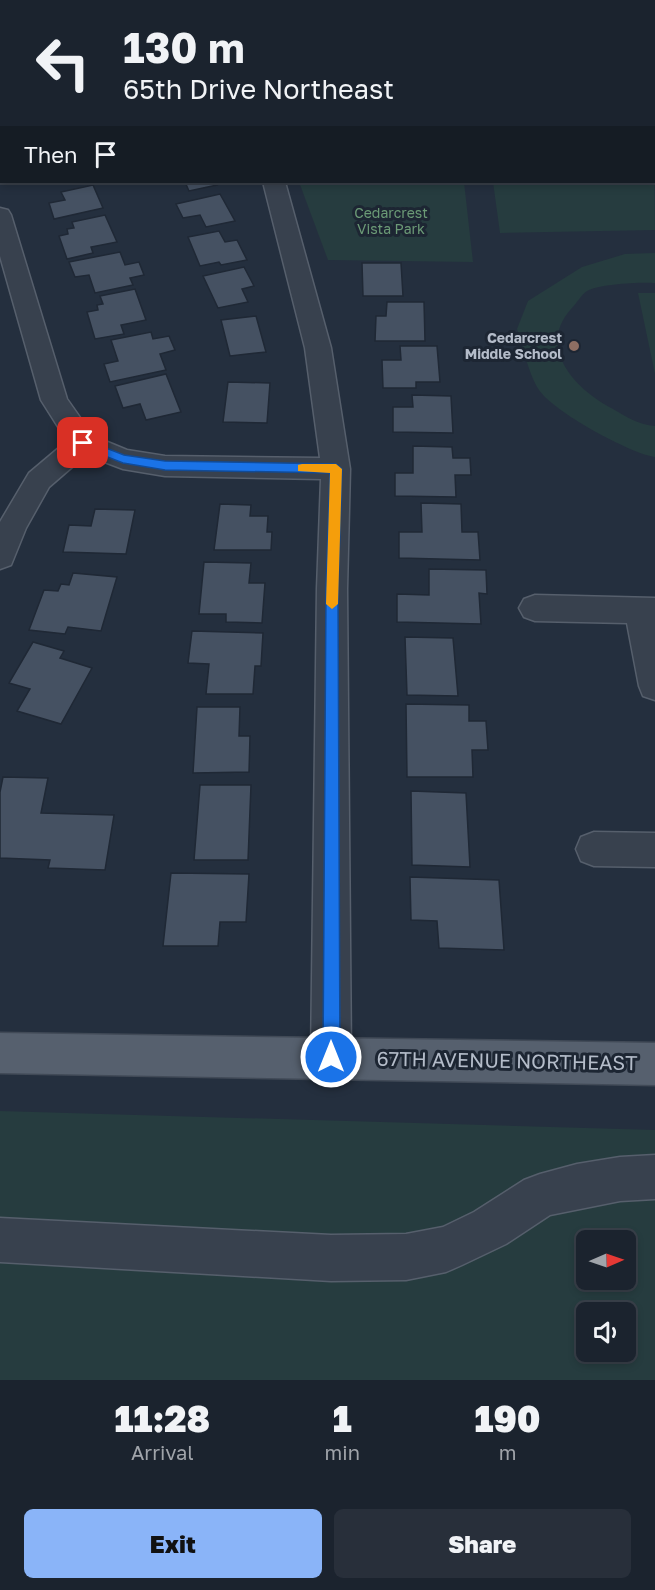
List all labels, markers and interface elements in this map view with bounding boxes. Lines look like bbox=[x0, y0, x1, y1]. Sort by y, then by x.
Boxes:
text: 130 m bbox=[123, 22, 245, 72]
icon: left bbox=[24, 24, 102, 102]
text: 65th Drive Northeast bbox=[123, 73, 394, 105]
icon: arrive bbox=[89, 138, 122, 171]
text: Then bbox=[24, 141, 77, 168]
park label: Cedarcrest Vista Park bbox=[354, 204, 428, 237]
place label: Cedarcrest Middle School bbox=[465, 329, 562, 362]
marker: Cedarcrest Middle School bbox=[567, 339, 581, 353]
pin bbox=[57, 417, 108, 468]
icon: arrive bbox=[66, 426, 99, 459]
position arrow bbox=[299, 1025, 363, 1089]
street label: 67TH AVENUE NORTHEAST bbox=[376, 1046, 638, 1074]
north arrow bbox=[576, 1230, 636, 1290]
map controls bbox=[576, 1230, 636, 1362]
button: sound bbox=[576, 1302, 636, 1362]
text: 11:28 bbox=[114, 1397, 210, 1440]
text: 1 bbox=[333, 1397, 352, 1440]
text: 190 bbox=[474, 1397, 541, 1440]
text: Arrival bbox=[131, 1440, 194, 1464]
text: min bbox=[325, 1440, 360, 1464]
text: m bbox=[499, 1440, 516, 1464]
button: Exit bbox=[24, 1509, 322, 1578]
button: Share bbox=[334, 1509, 631, 1578]

